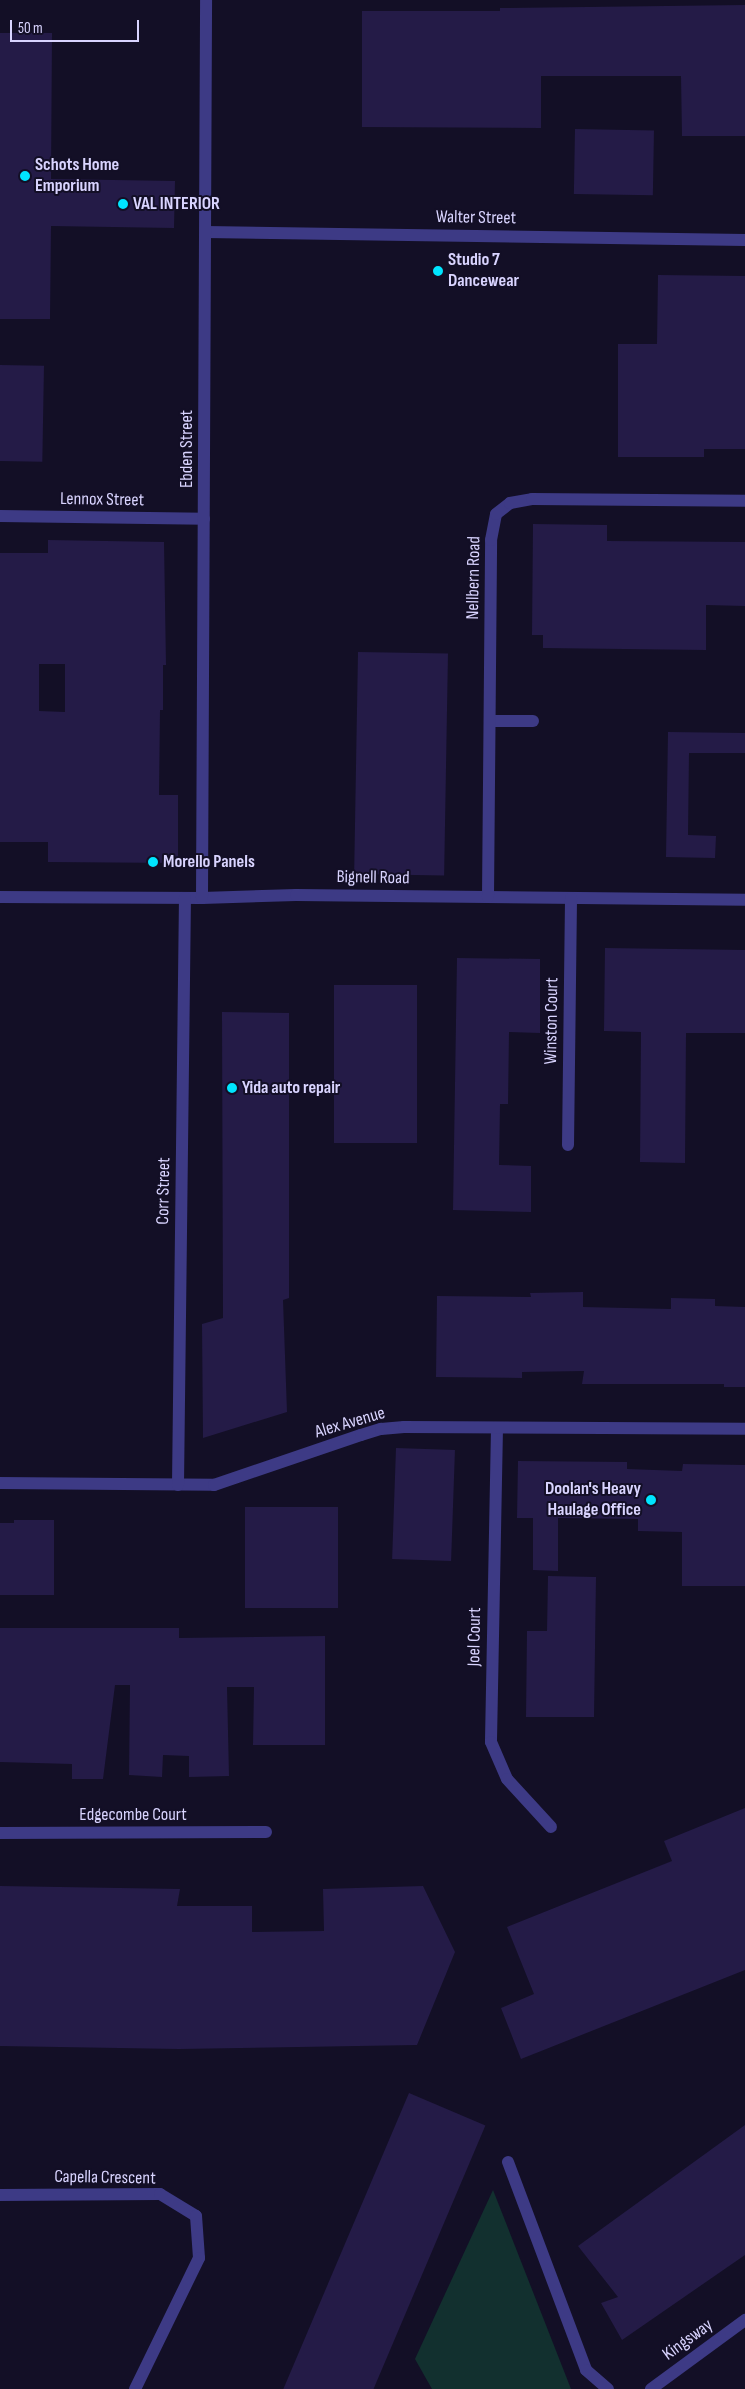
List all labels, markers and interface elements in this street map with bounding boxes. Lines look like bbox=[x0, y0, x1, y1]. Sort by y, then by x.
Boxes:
scale bar bbox=[12, 10, 141, 42]
text: 50 m bbox=[18, 19, 43, 38]
place label: Schots Home Emporium bbox=[35, 155, 119, 198]
marker: Schots Home Emporium bbox=[19, 170, 31, 182]
place label: VAL INTERIOR bbox=[133, 193, 220, 215]
marker: VAL INTERIOR bbox=[117, 198, 129, 210]
street label: Walter Street bbox=[436, 207, 516, 229]
place label: Studio 7 Dancewear bbox=[448, 250, 519, 292]
marker: Studio 7 Dancewear bbox=[432, 265, 444, 277]
street label: Ebden Street bbox=[176, 410, 198, 488]
street label: Lennox Street bbox=[60, 488, 144, 512]
street label: Nellbern Road bbox=[462, 536, 486, 620]
place label: Morello Panels bbox=[163, 851, 255, 873]
marker: Morello Panels bbox=[147, 856, 159, 868]
street label: Bignell Road bbox=[336, 867, 410, 889]
street label: Winston Court bbox=[540, 977, 564, 1065]
place label: Yida auto repair bbox=[242, 1077, 340, 1099]
marker: Yida auto repair bbox=[226, 1082, 238, 1094]
street label: Corr Street bbox=[153, 1157, 175, 1225]
street label: Alex Avenue bbox=[312, 1403, 388, 1443]
place label: Doolan's Heavy Haulage Office bbox=[545, 1479, 641, 1522]
marker: Doolan's Heavy Haulage Office bbox=[645, 1494, 657, 1506]
street label: Joel Court bbox=[464, 1607, 486, 1667]
street label: Edgecombe Court bbox=[79, 1804, 187, 1826]
street label: Capella Crescent bbox=[54, 2166, 156, 2190]
street label: Kingsway bbox=[659, 2315, 717, 2365]

